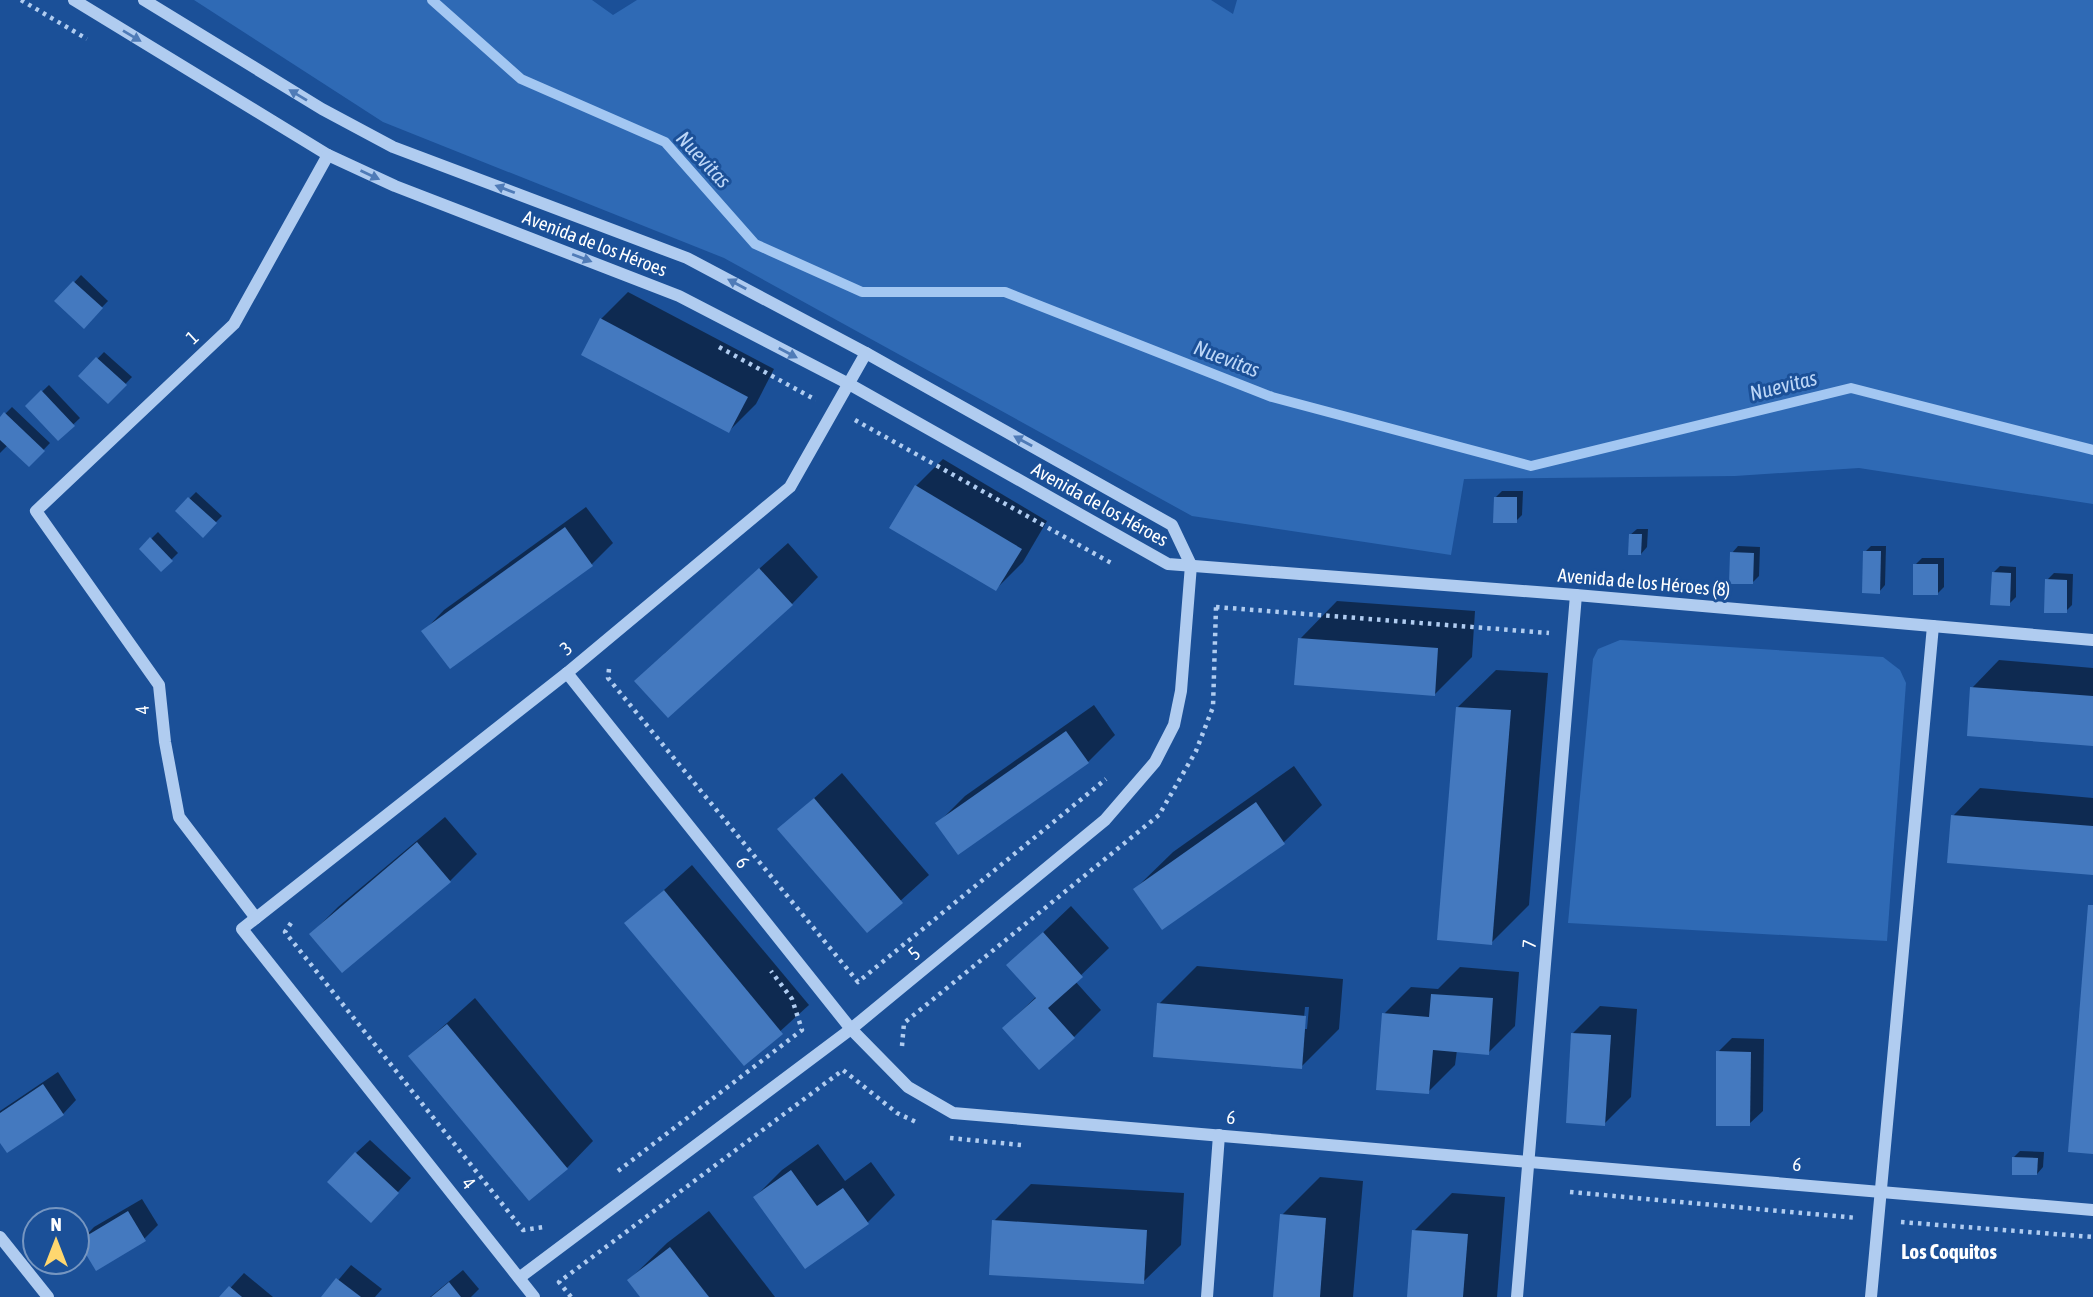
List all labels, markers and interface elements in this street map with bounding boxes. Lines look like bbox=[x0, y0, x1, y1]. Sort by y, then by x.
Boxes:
one-way arrow bbox=[122, 29, 141, 42]
one-way arrow bbox=[289, 88, 308, 101]
water label: Nuevitas bbox=[672, 126, 736, 192]
one-way arrow bbox=[360, 170, 381, 181]
one-way arrow bbox=[494, 183, 515, 194]
street label: Avenida de los Héroes bbox=[520, 205, 670, 281]
one-way arrow bbox=[572, 253, 593, 264]
one-way arrow bbox=[727, 279, 747, 291]
street label: 1 bbox=[181, 326, 203, 348]
water label: Nuevitas bbox=[1191, 335, 1263, 381]
one-way arrow bbox=[779, 347, 798, 359]
water label: Nuevitas bbox=[1747, 365, 1819, 405]
one-way arrow bbox=[1013, 435, 1032, 447]
street label: Avenida de los Héroes bbox=[1028, 457, 1172, 551]
street label: Avenida de los Héroes (8) bbox=[1557, 563, 1731, 601]
street label: 3 bbox=[556, 637, 576, 659]
street label: 4 bbox=[131, 705, 153, 715]
street label: 6 bbox=[732, 852, 754, 872]
street label: 7 bbox=[1518, 939, 1540, 949]
street label: 5 bbox=[904, 942, 924, 964]
street label: 6 bbox=[1226, 1106, 1236, 1128]
street label: 6 bbox=[1792, 1153, 1802, 1175]
street label: 4 bbox=[458, 1173, 480, 1193]
north arrow bbox=[21, 1206, 91, 1276]
text: N bbox=[50, 1213, 62, 1235]
district label: Los Coquitos bbox=[1901, 1239, 1997, 1263]

